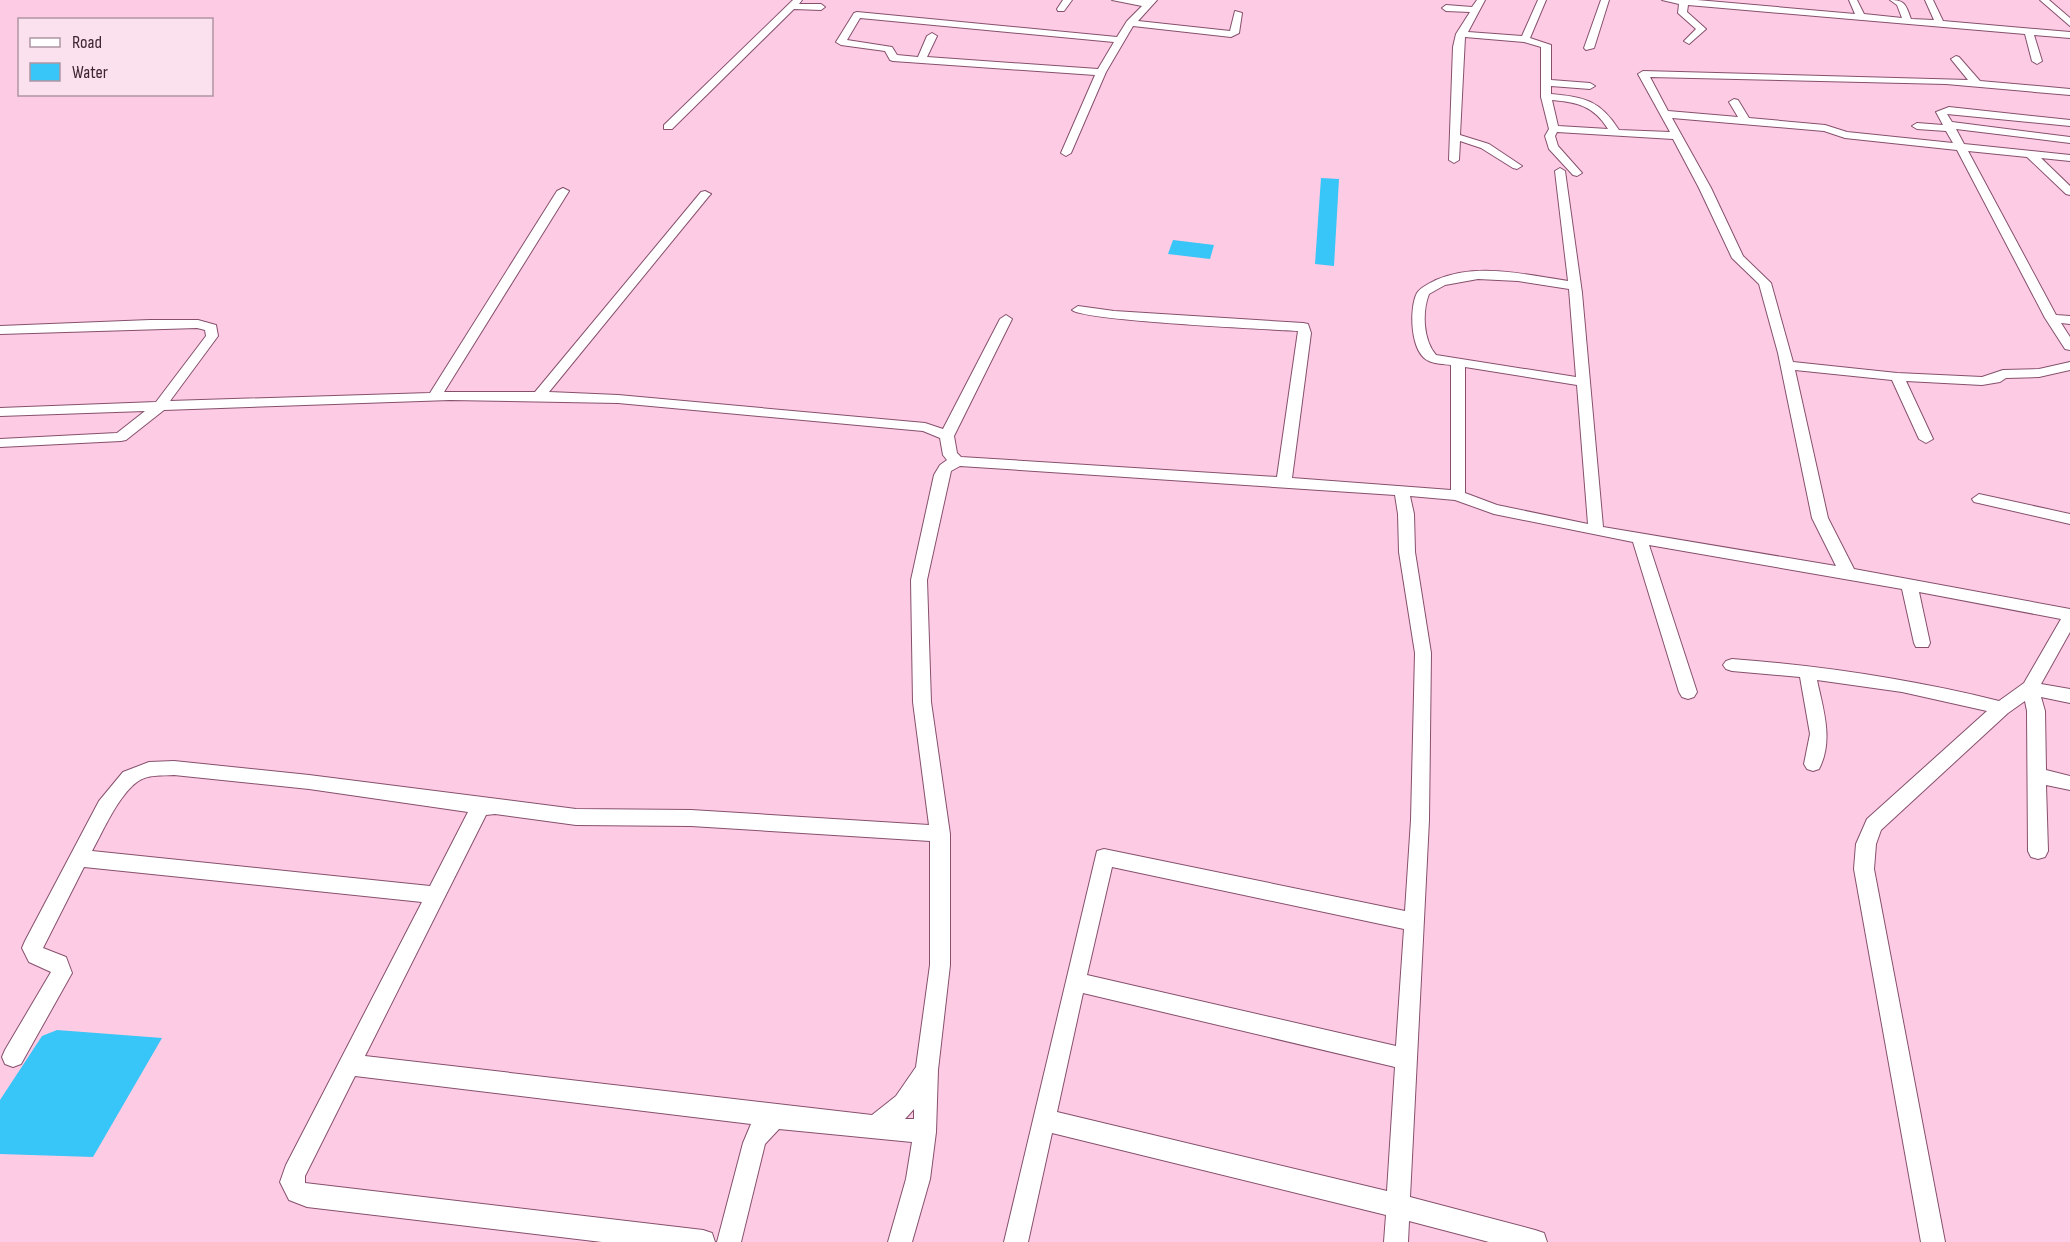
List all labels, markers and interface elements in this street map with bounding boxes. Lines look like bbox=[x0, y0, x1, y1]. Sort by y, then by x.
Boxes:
legend bbox=[18, 18, 213, 96]
text: Road bbox=[72, 32, 102, 53]
text: Water bbox=[72, 62, 108, 83]

